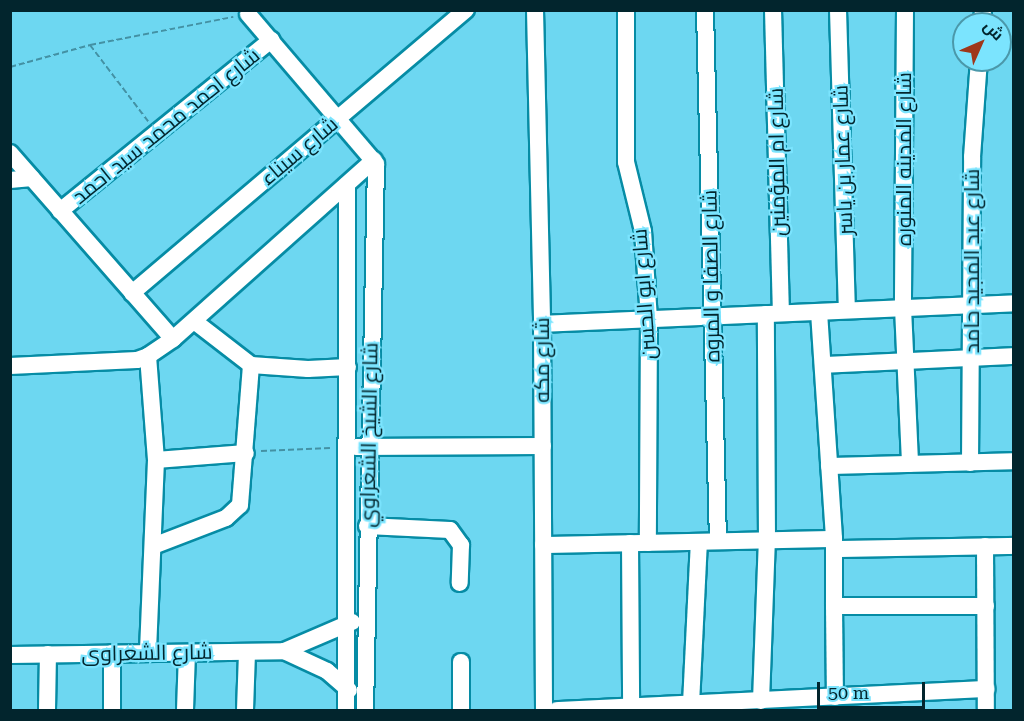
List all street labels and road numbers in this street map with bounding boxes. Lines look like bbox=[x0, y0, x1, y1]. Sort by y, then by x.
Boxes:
street label: شارع احمد محمد سيد احمد bbox=[67, 43, 265, 209]
street label: شارع المدينه المنوره bbox=[891, 72, 917, 246]
street label: شارع عمار بن ياسر bbox=[828, 84, 858, 236]
street label: شارع ام المؤمنين bbox=[763, 88, 791, 236]
street label: شارع سيناء bbox=[255, 111, 343, 191]
street label: شارع عبد المجيد حامد bbox=[959, 169, 985, 353]
street label: شارع الصفا و المروه bbox=[697, 189, 725, 363]
street label: شارع ابو الحسن bbox=[627, 228, 661, 360]
street label: شارع مكه bbox=[529, 317, 555, 403]
street label: شارع الشيخ الشعراوي bbox=[355, 342, 383, 528]
street label: شارع الشعراوى bbox=[81, 639, 213, 667]

